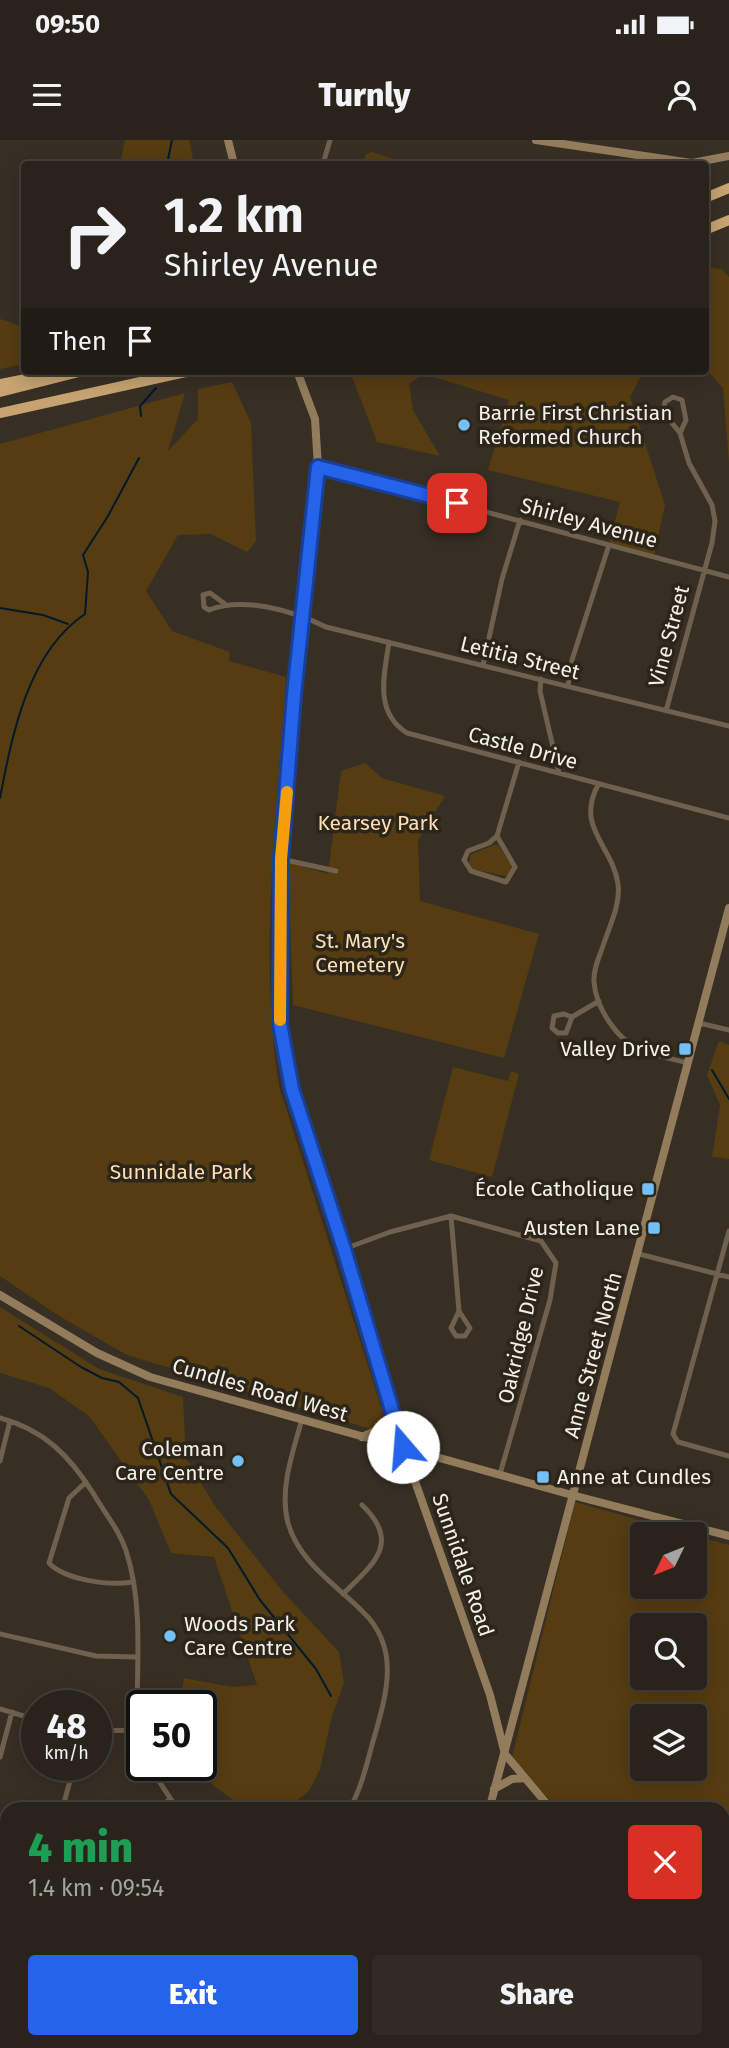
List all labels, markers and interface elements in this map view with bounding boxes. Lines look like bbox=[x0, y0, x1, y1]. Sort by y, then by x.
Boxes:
text: 09:50 bbox=[35, 9, 100, 40]
icon: menu bbox=[28, 76, 66, 114]
text: Turnly bbox=[319, 76, 410, 114]
icon: person bbox=[663, 76, 701, 114]
text: 1.2 km bbox=[164, 186, 304, 245]
icon: right bbox=[49, 189, 140, 280]
text: Shirley Avenue bbox=[164, 246, 379, 284]
icon: arrive bbox=[121, 322, 159, 360]
text: Then bbox=[49, 326, 107, 357]
place label: Barrie First Christian Reformed Church bbox=[478, 400, 673, 450]
marker: Barrie First Christian Reformed Church bbox=[456, 417, 472, 433]
pin bbox=[427, 473, 487, 533]
icon: arrive bbox=[438, 484, 476, 522]
street label: Shirley Avenue bbox=[518, 492, 660, 554]
street label: Vine Street bbox=[643, 582, 695, 690]
street label: Letitia Street bbox=[457, 631, 583, 686]
street label: Castle Drive bbox=[465, 721, 581, 775]
park label: Kearsey Park bbox=[318, 810, 439, 836]
park label: St. Mary's Cemetery bbox=[315, 928, 405, 978]
place label: Valley Drive bbox=[560, 1036, 671, 1062]
marker: Valley Drive bbox=[677, 1041, 693, 1057]
park label: Sunnidale Park bbox=[110, 1159, 252, 1185]
place label: École Catholique bbox=[475, 1176, 634, 1202]
marker: École Catholique bbox=[640, 1181, 656, 1197]
place label: Austen Lane bbox=[524, 1215, 640, 1241]
marker: Austen Lane bbox=[646, 1220, 662, 1236]
street label: Oakridge Drive bbox=[493, 1264, 549, 1406]
street label: Anne Street North bbox=[558, 1269, 628, 1441]
street label: Cundles Road West bbox=[169, 1353, 351, 1428]
position arrow bbox=[366, 1410, 440, 1484]
place label: Coleman Care Centre bbox=[115, 1436, 224, 1486]
marker: Coleman Care Centre bbox=[230, 1453, 246, 1469]
place label: Anne at Cundles bbox=[557, 1464, 711, 1490]
marker: Anne at Cundles bbox=[535, 1469, 551, 1485]
street label: Sunnidale Road bbox=[426, 1490, 500, 1640]
north arrow bbox=[630, 1522, 707, 1600]
map controls bbox=[630, 1522, 707, 1781]
place label: Woods Park Care Centre bbox=[184, 1611, 295, 1661]
button: search bbox=[630, 1613, 707, 1690]
marker: Woods Park Care Centre bbox=[162, 1628, 178, 1644]
speed limit sign: 50 bbox=[126, 1690, 217, 1781]
button: layers bbox=[630, 1704, 707, 1781]
text: 48 bbox=[46, 1705, 87, 1747]
text: km/h bbox=[44, 1742, 89, 1764]
text: 4 min bbox=[28, 1823, 133, 1873]
button: close bbox=[628, 1825, 702, 1899]
text: 1.4 km · 09:54 bbox=[28, 1874, 164, 1902]
button: Exit bbox=[28, 1955, 358, 2035]
button: Share bbox=[372, 1955, 702, 2035]

